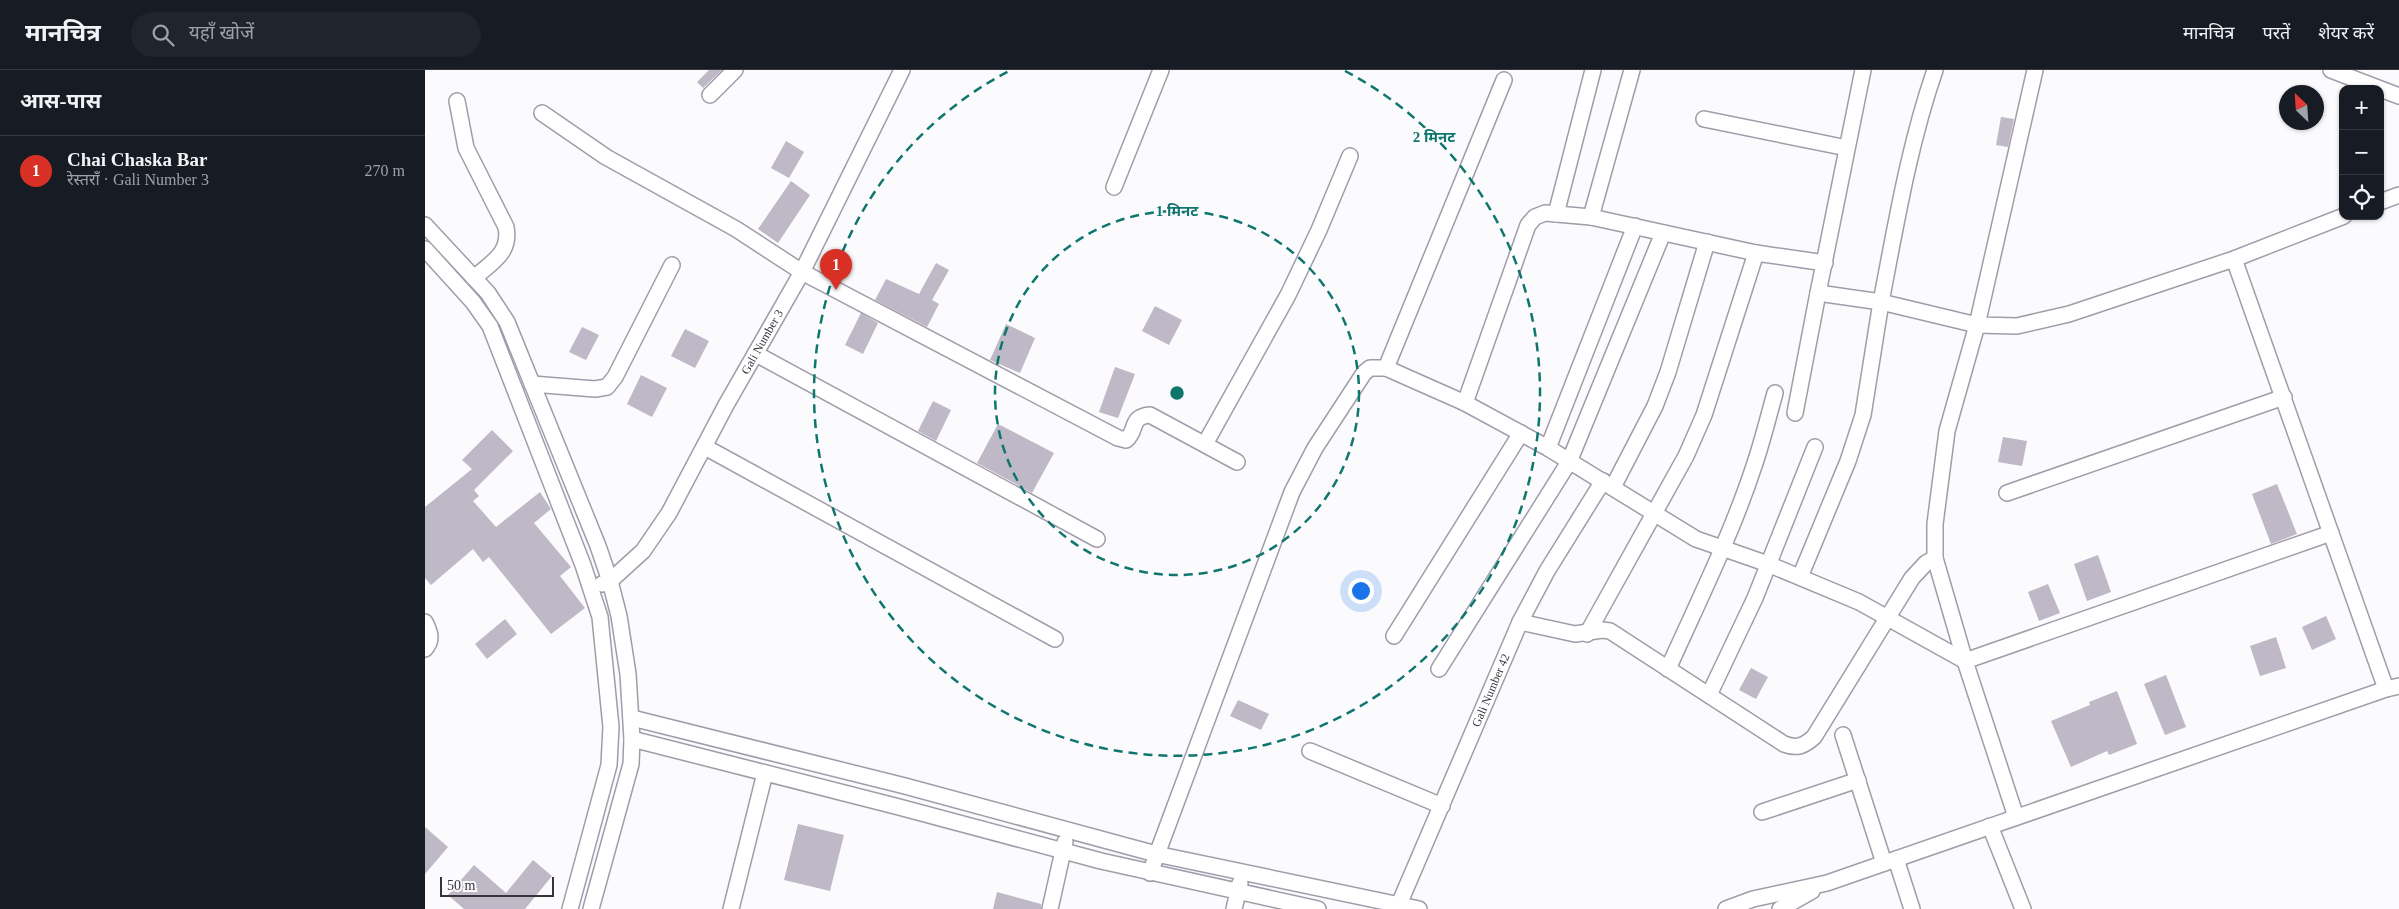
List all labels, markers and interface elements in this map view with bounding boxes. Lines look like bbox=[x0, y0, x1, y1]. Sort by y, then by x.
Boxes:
search box bbox=[131, 12, 481, 57]
text: मानचित्र bbox=[25, 20, 101, 46]
icon: search bbox=[149, 21, 177, 49]
text: यहाँ खोजें bbox=[189, 22, 254, 43]
text: मानचित्र bbox=[2183, 23, 2234, 43]
text: परतें bbox=[2262, 23, 2290, 43]
text: शेयर करें bbox=[2318, 23, 2374, 43]
north arrow bbox=[2279, 85, 2324, 130]
map controls bbox=[2339, 85, 2384, 220]
button: + bbox=[2339, 85, 2384, 130]
text: आस-पास bbox=[20, 89, 101, 113]
text: 2 मिनट bbox=[1413, 129, 1456, 145]
button: − bbox=[2339, 130, 2384, 175]
text: Chai Chaska Bar bbox=[67, 149, 207, 170]
text: 1 bbox=[32, 162, 40, 179]
text: 270 m bbox=[365, 162, 405, 179]
text: रेस्तराँ · Gali Number 3 bbox=[67, 171, 209, 188]
button: locate bbox=[2339, 175, 2384, 220]
text: 1 मिनट bbox=[1156, 203, 1199, 219]
pin: 1 bbox=[820, 249, 852, 290]
street label: Gali Number 3 bbox=[738, 307, 786, 377]
centre of rings bbox=[1168, 384, 1186, 402]
your location bbox=[1348, 578, 1374, 604]
street label: Gali Number 42 bbox=[1469, 652, 1513, 729]
scale bar bbox=[440, 874, 554, 897]
text: 50 m bbox=[447, 878, 475, 893]

